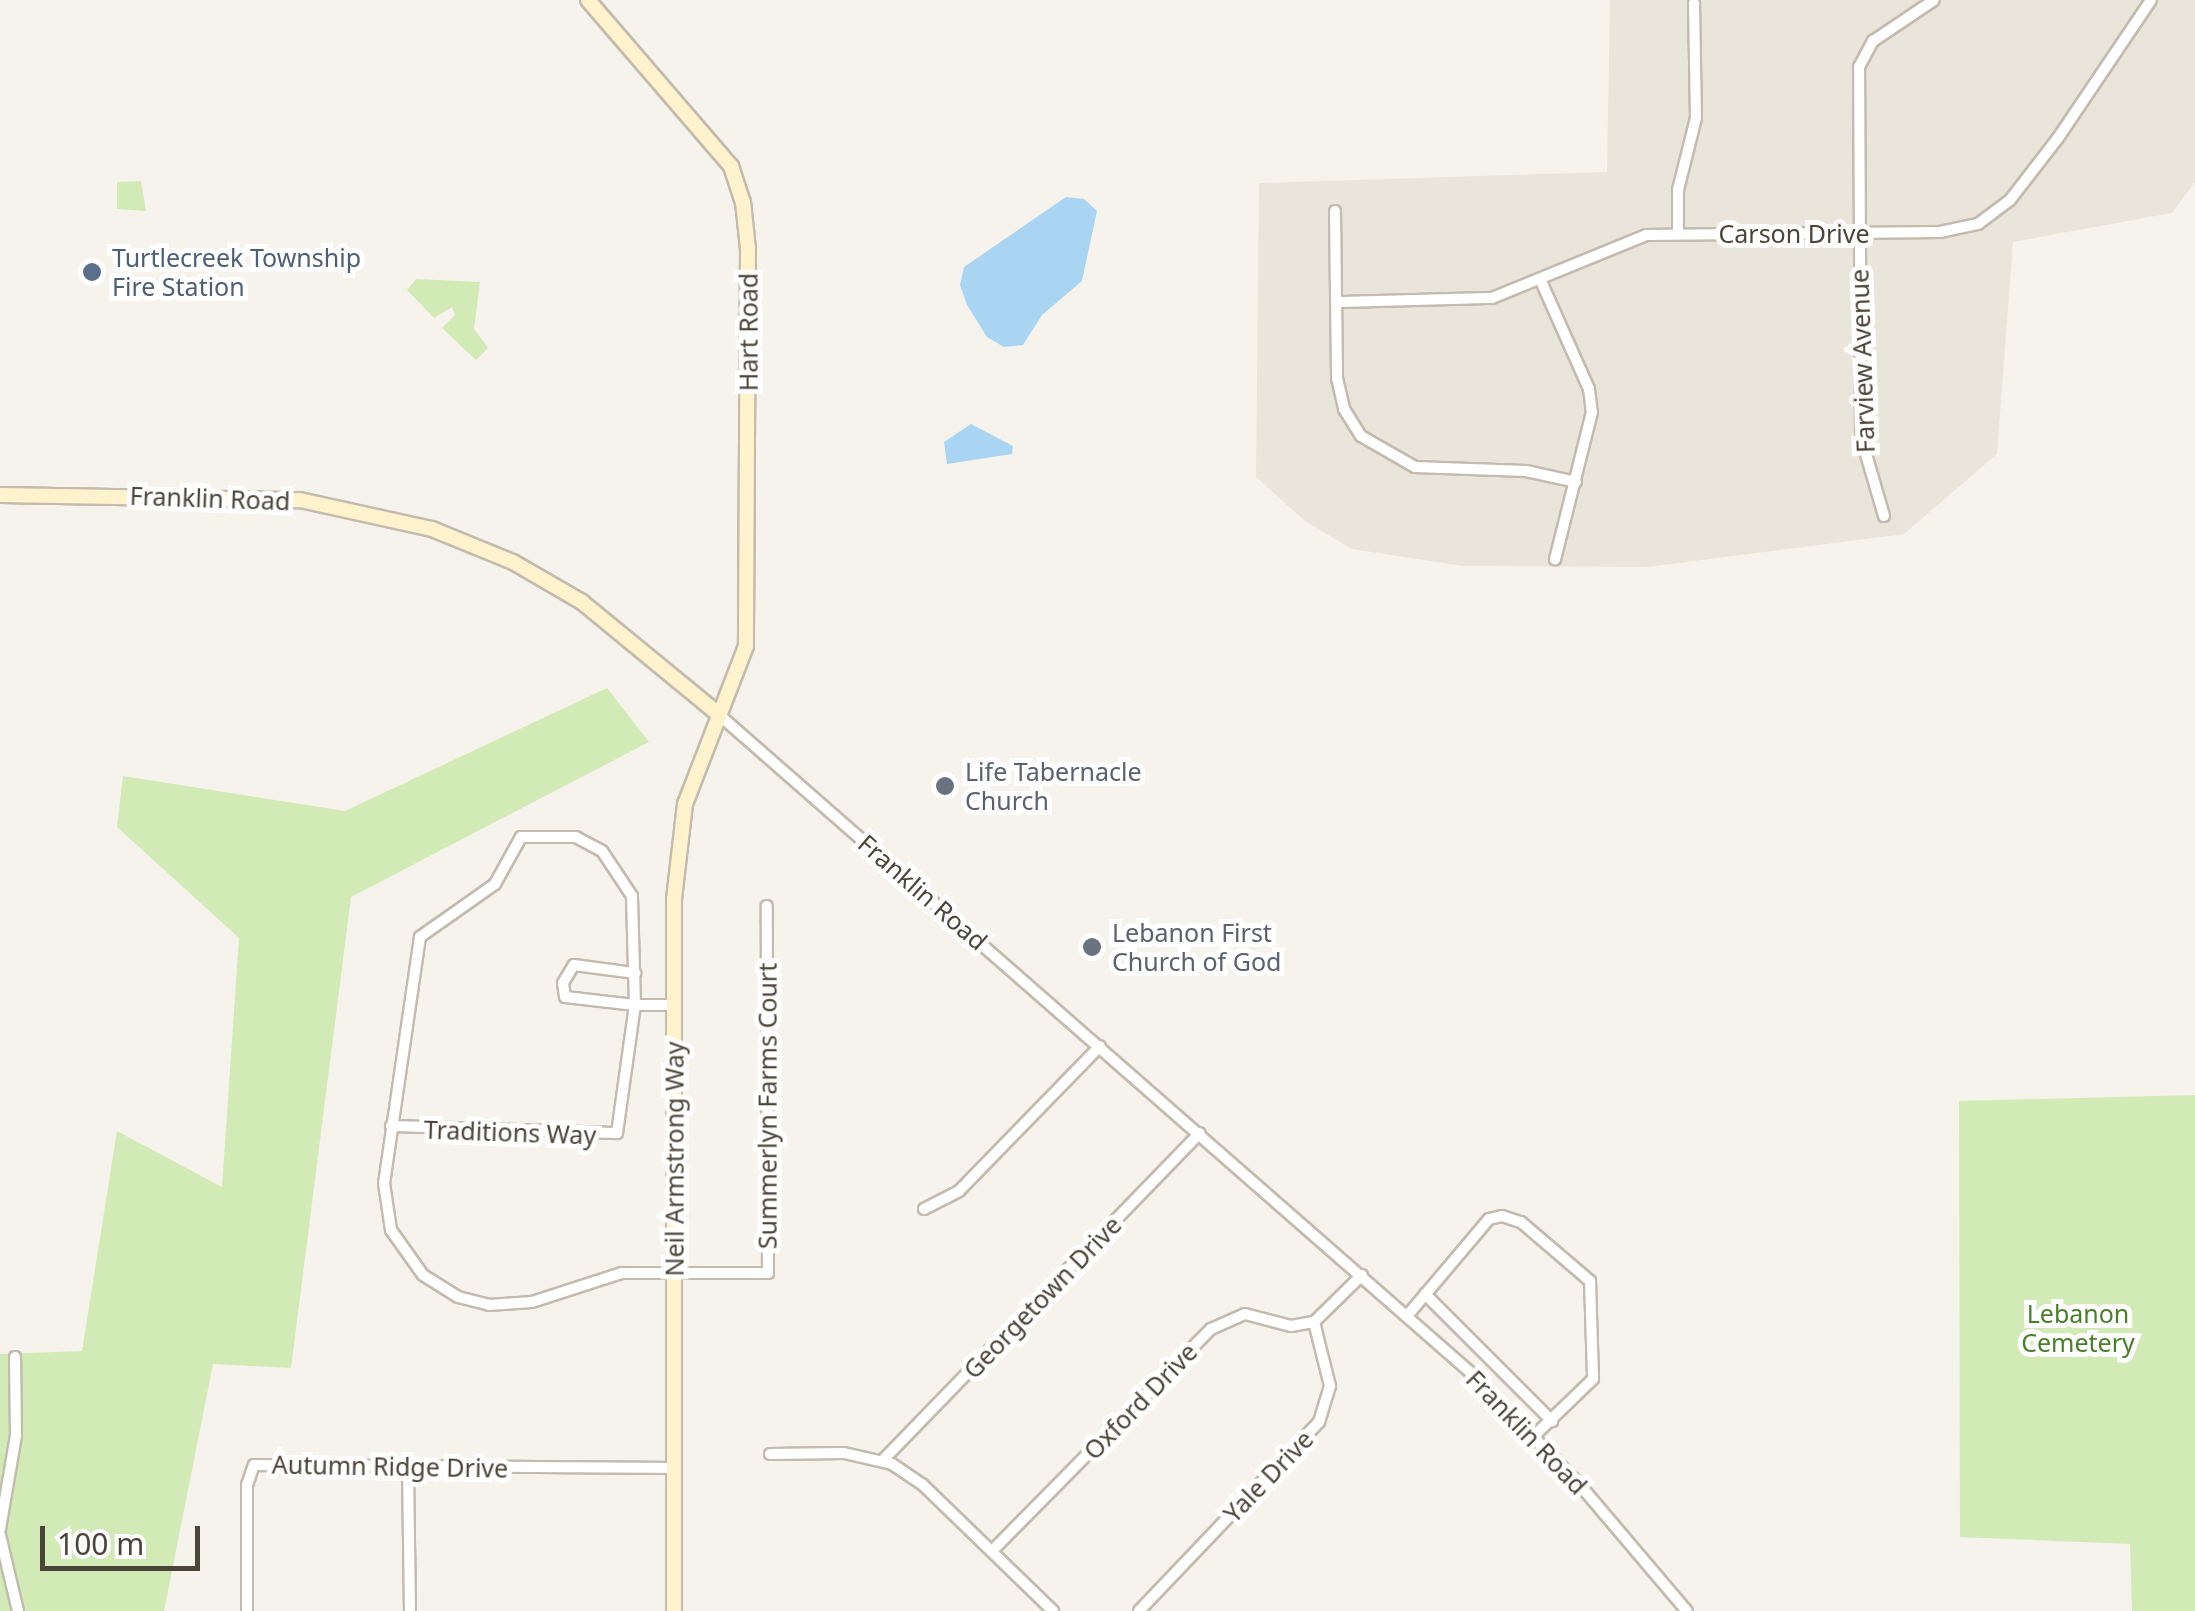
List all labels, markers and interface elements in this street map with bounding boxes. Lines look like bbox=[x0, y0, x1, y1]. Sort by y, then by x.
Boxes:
street label: Carson Drive bbox=[1718, 218, 1870, 248]
place label: Turtlecreek Township Fire Station bbox=[112, 243, 361, 302]
marker: Turtlecreek Township Fire Station bbox=[81, 261, 103, 283]
street label: Farview Avenue bbox=[1844, 269, 1880, 453]
street label: Hart Road bbox=[733, 273, 763, 391]
street label: Franklin Road bbox=[129, 480, 291, 516]
place label: Life Tabernacle Church bbox=[965, 757, 1141, 816]
marker: Life Tabernacle Church bbox=[934, 775, 956, 797]
street label: Franklin Road bbox=[853, 828, 993, 956]
place label: Lebanon First Church of God bbox=[1112, 918, 1281, 977]
marker: Lebanon First Church of God bbox=[1081, 936, 1103, 958]
street label: Summerlyn Farms Court bbox=[752, 963, 782, 1249]
street label: Neil Armstrong Way bbox=[659, 1042, 689, 1276]
street label: Traditions Way bbox=[423, 1114, 597, 1150]
street label: Georgetown Drive bbox=[957, 1210, 1127, 1384]
park label: Lebanon Cemetery bbox=[2021, 1299, 2135, 1358]
street label: Oxford Drive bbox=[1077, 1337, 1203, 1465]
street label: Franklin Road bbox=[1460, 1364, 1594, 1500]
street label: Yale Drive bbox=[1217, 1424, 1319, 1528]
street label: Autumn Ridge Drive bbox=[272, 1449, 508, 1483]
scale bar bbox=[45, 1506, 205, 1568]
text: 100 m bbox=[57, 1523, 144, 1564]

